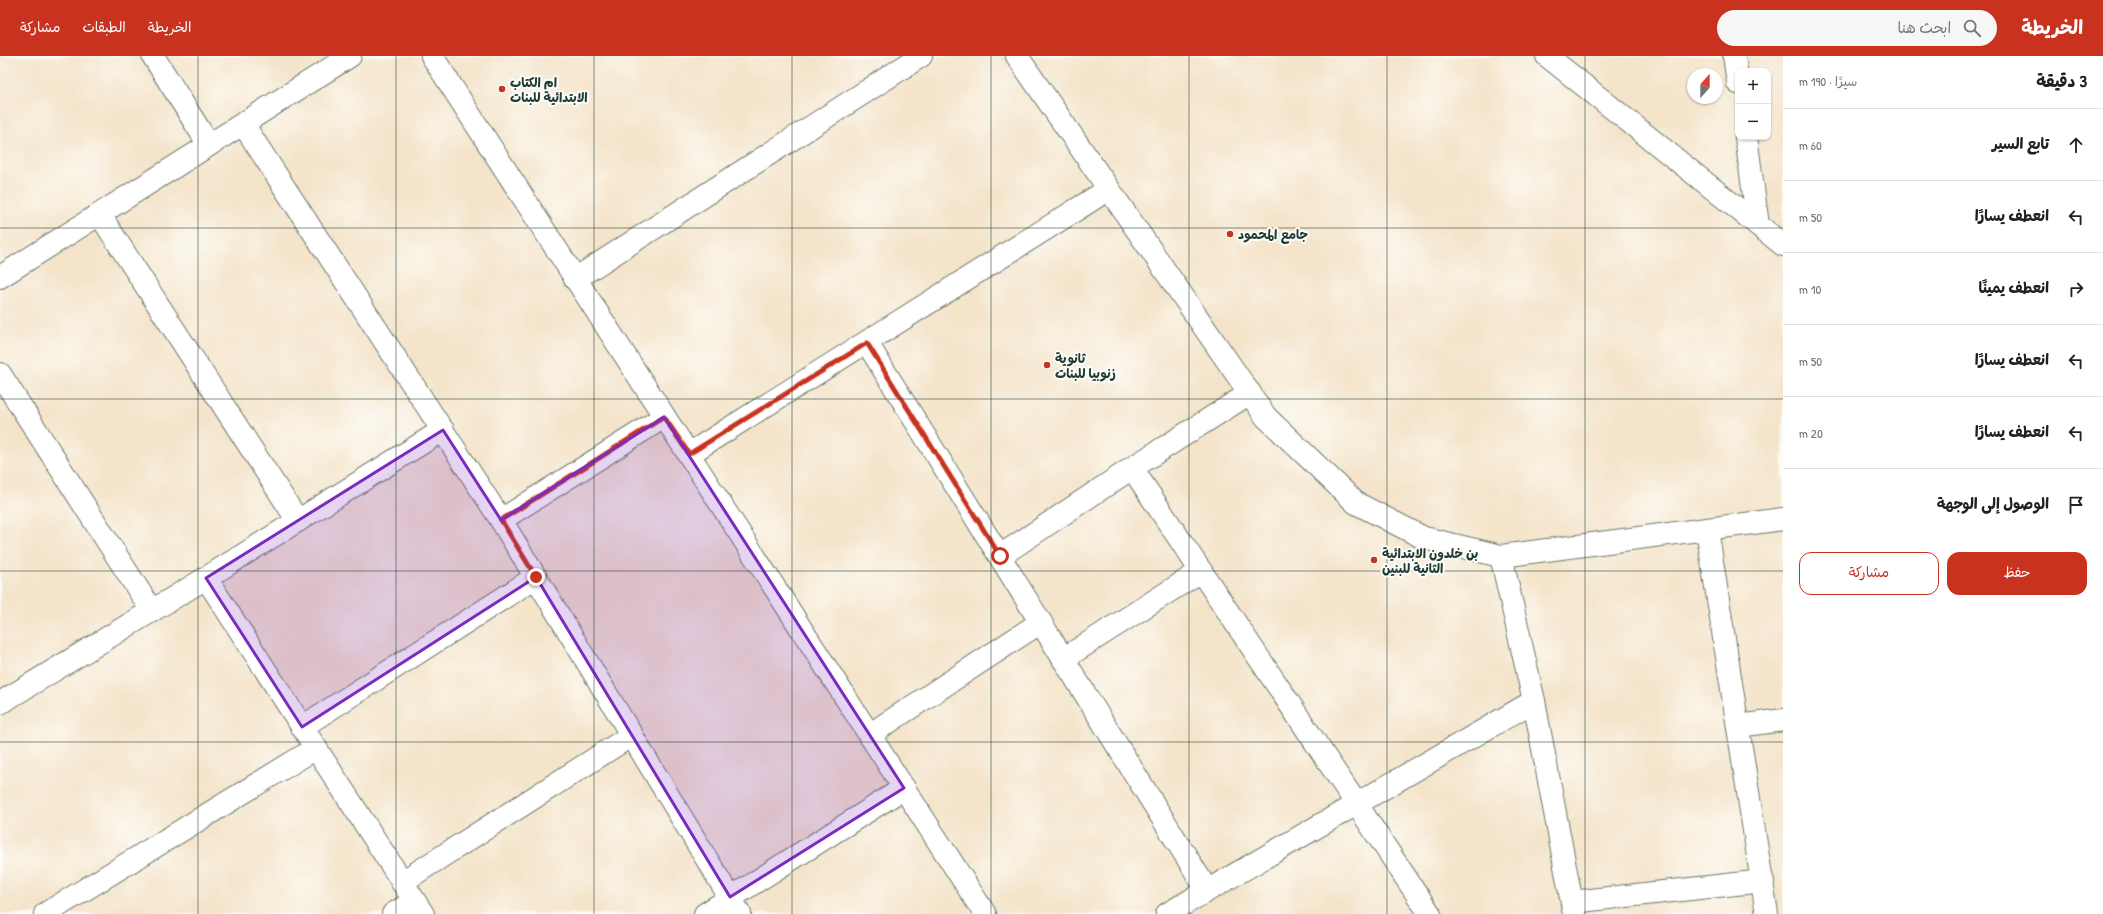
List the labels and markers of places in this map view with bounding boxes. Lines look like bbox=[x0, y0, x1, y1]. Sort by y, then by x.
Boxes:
place label: ام الكتاب الابتدائية للبنات bbox=[510, 73, 588, 106]
marker: ام الكتاب الابتدائية للبنات bbox=[497, 84, 507, 94]
place label: جامع المحمود bbox=[1238, 225, 1309, 244]
marker: جامع المحمود bbox=[1225, 229, 1235, 239]
place label: ثانوية زنوبيا للبنات bbox=[1055, 349, 1116, 382]
marker: ثانوية زنوبيا للبنات bbox=[1042, 360, 1052, 370]
place label: بن خلدون الابتدائية الثانية للبنين bbox=[1382, 544, 1478, 577]
marker: بن خلدون الابتدائية الثانية للبنين bbox=[1369, 555, 1379, 565]

